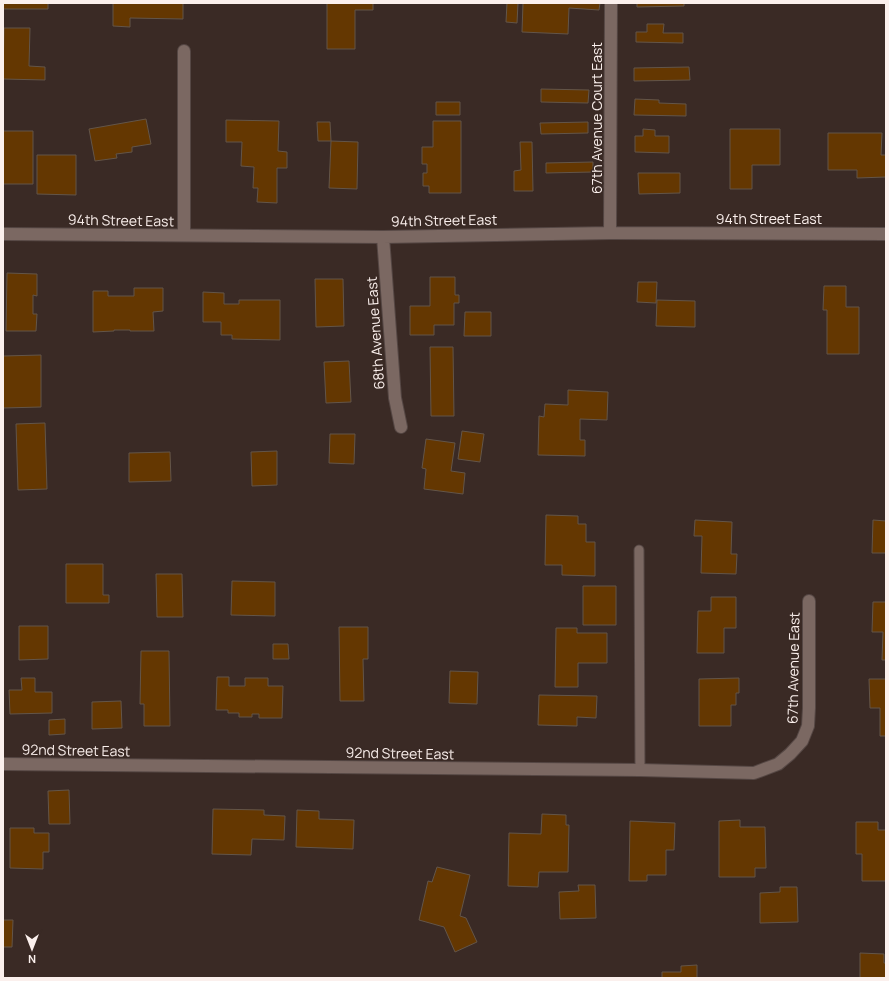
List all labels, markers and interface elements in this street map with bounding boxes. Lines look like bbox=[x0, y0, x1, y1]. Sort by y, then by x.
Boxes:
street label: 67th Avenue Court East bbox=[587, 42, 606, 194]
street label: 94th Street East bbox=[716, 209, 823, 228]
street label: 94th Street East bbox=[68, 210, 175, 230]
street label: 94th Street East bbox=[391, 210, 498, 230]
street label: 68th Avenue East bbox=[362, 276, 388, 390]
street label: 67th Avenue East bbox=[783, 612, 803, 724]
street label: 92nd Street East bbox=[22, 740, 131, 760]
street label: 92nd Street East bbox=[346, 743, 455, 763]
north arrow bbox=[12, 929, 52, 969]
text: N bbox=[28, 952, 36, 967]

